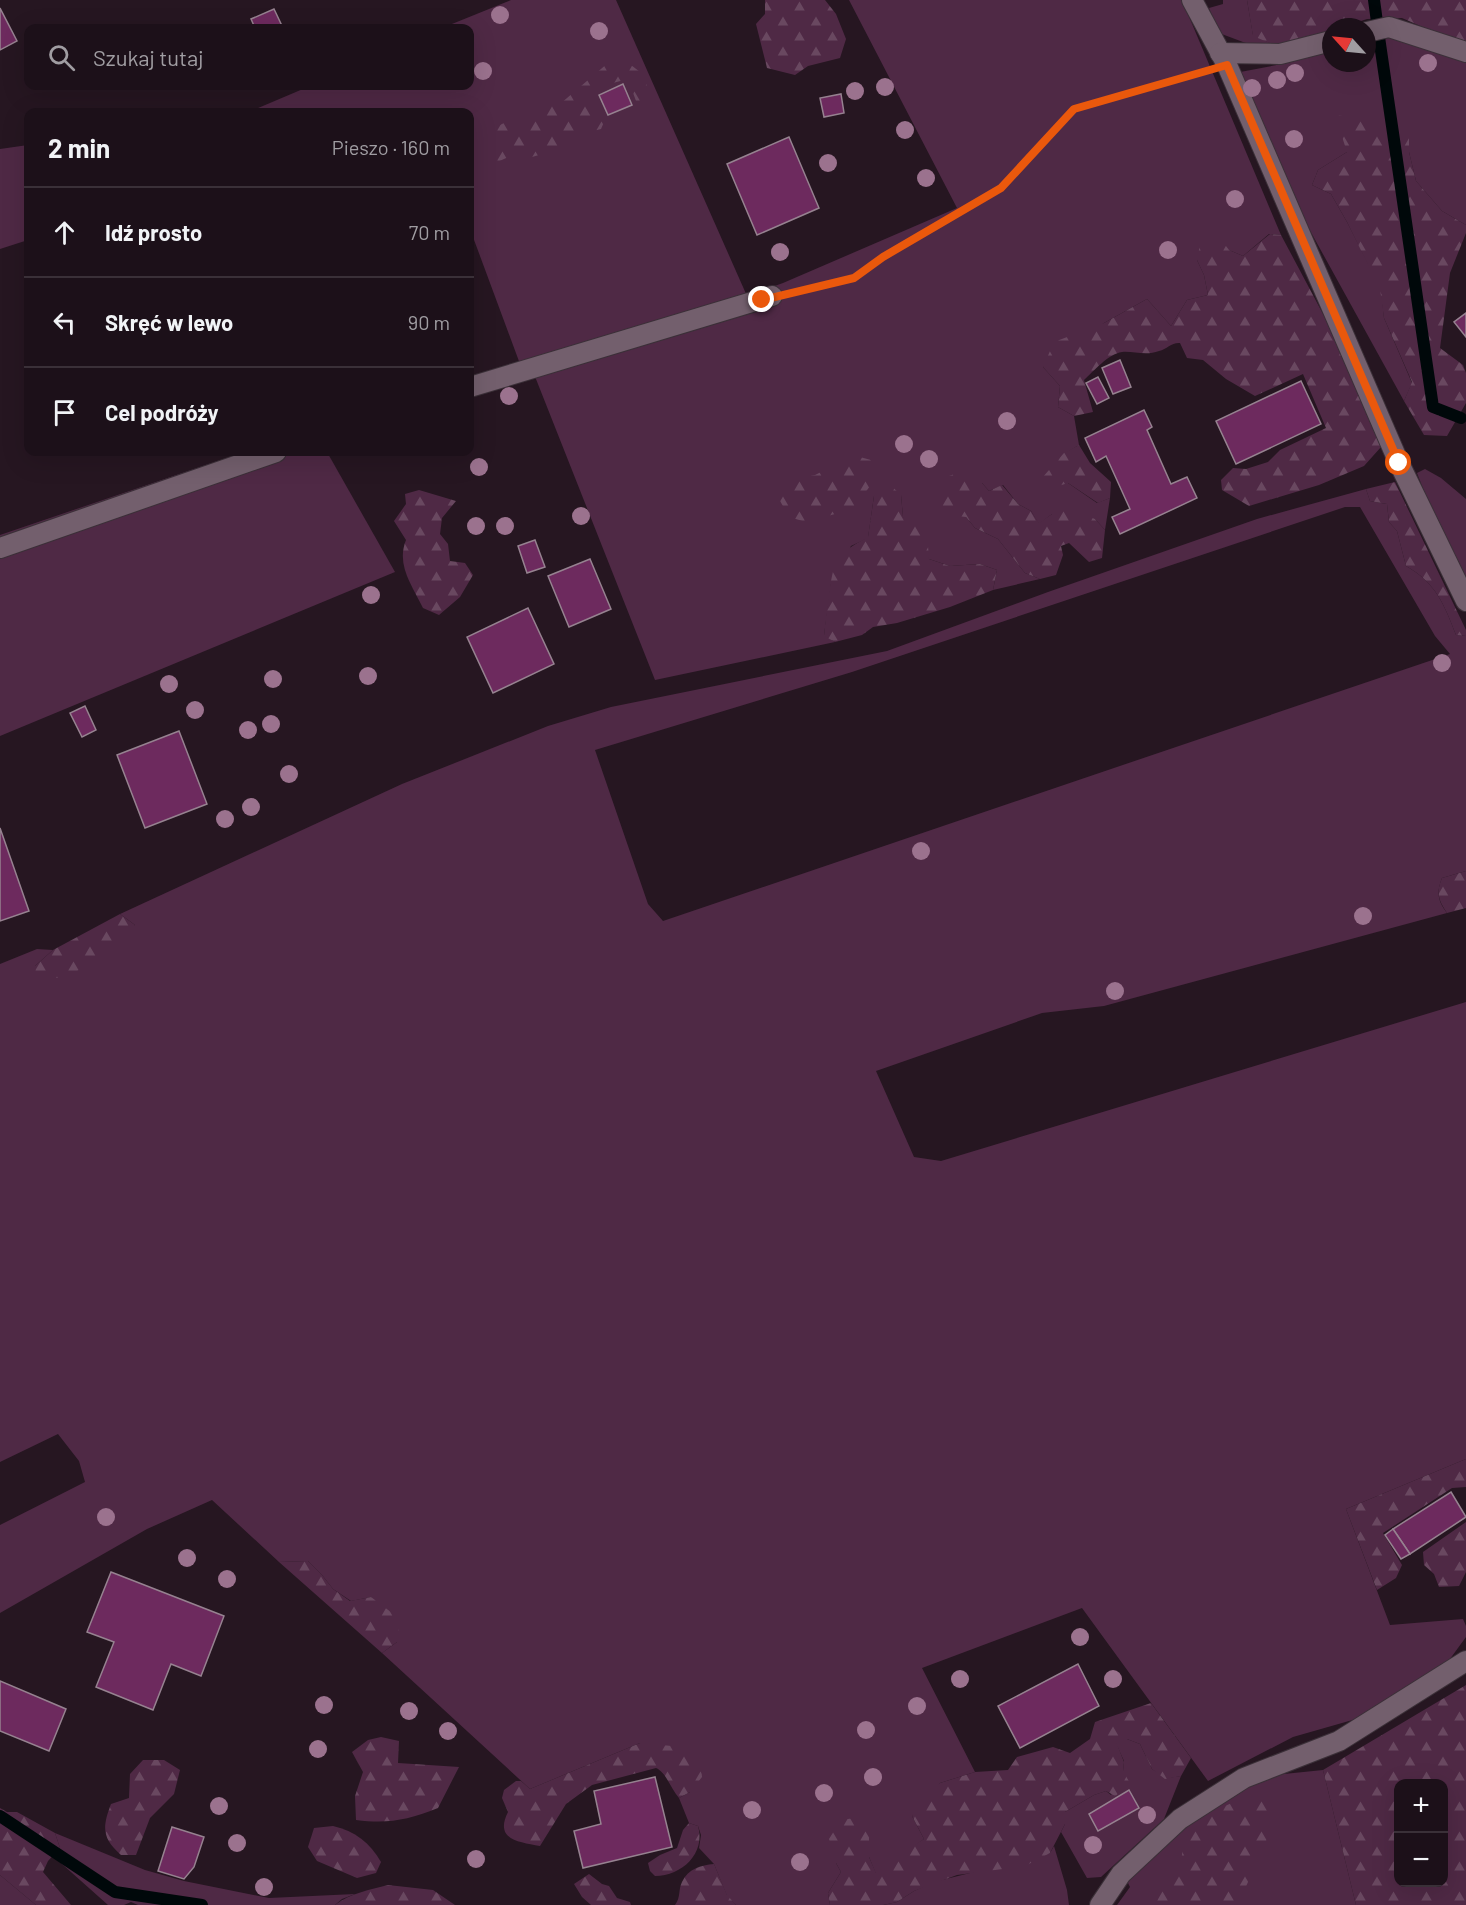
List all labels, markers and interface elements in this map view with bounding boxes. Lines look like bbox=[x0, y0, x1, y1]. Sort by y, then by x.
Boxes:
north arrow bbox=[1322, 18, 1376, 72]
search box bbox=[24, 24, 474, 90]
icon: search bbox=[45, 41, 78, 74]
text: Szukaj tutaj bbox=[93, 44, 204, 70]
text: 2 min bbox=[48, 132, 110, 163]
text: Pieszo · 160 m bbox=[332, 135, 450, 159]
icon: ahead bbox=[48, 216, 81, 249]
text: Idź prosto bbox=[105, 219, 202, 245]
text: 70 m bbox=[409, 220, 450, 244]
route end bbox=[748, 286, 774, 312]
icon: left bbox=[48, 306, 81, 339]
text: Skręć w lewo bbox=[105, 309, 233, 335]
text: 90 m bbox=[408, 310, 450, 334]
icon: arrive bbox=[48, 396, 81, 429]
text: Cel podróży bbox=[105, 399, 219, 425]
route start bbox=[1385, 449, 1411, 475]
map controls bbox=[1394, 1779, 1448, 1887]
button: + bbox=[1394, 1779, 1448, 1833]
button: − bbox=[1394, 1833, 1448, 1887]

